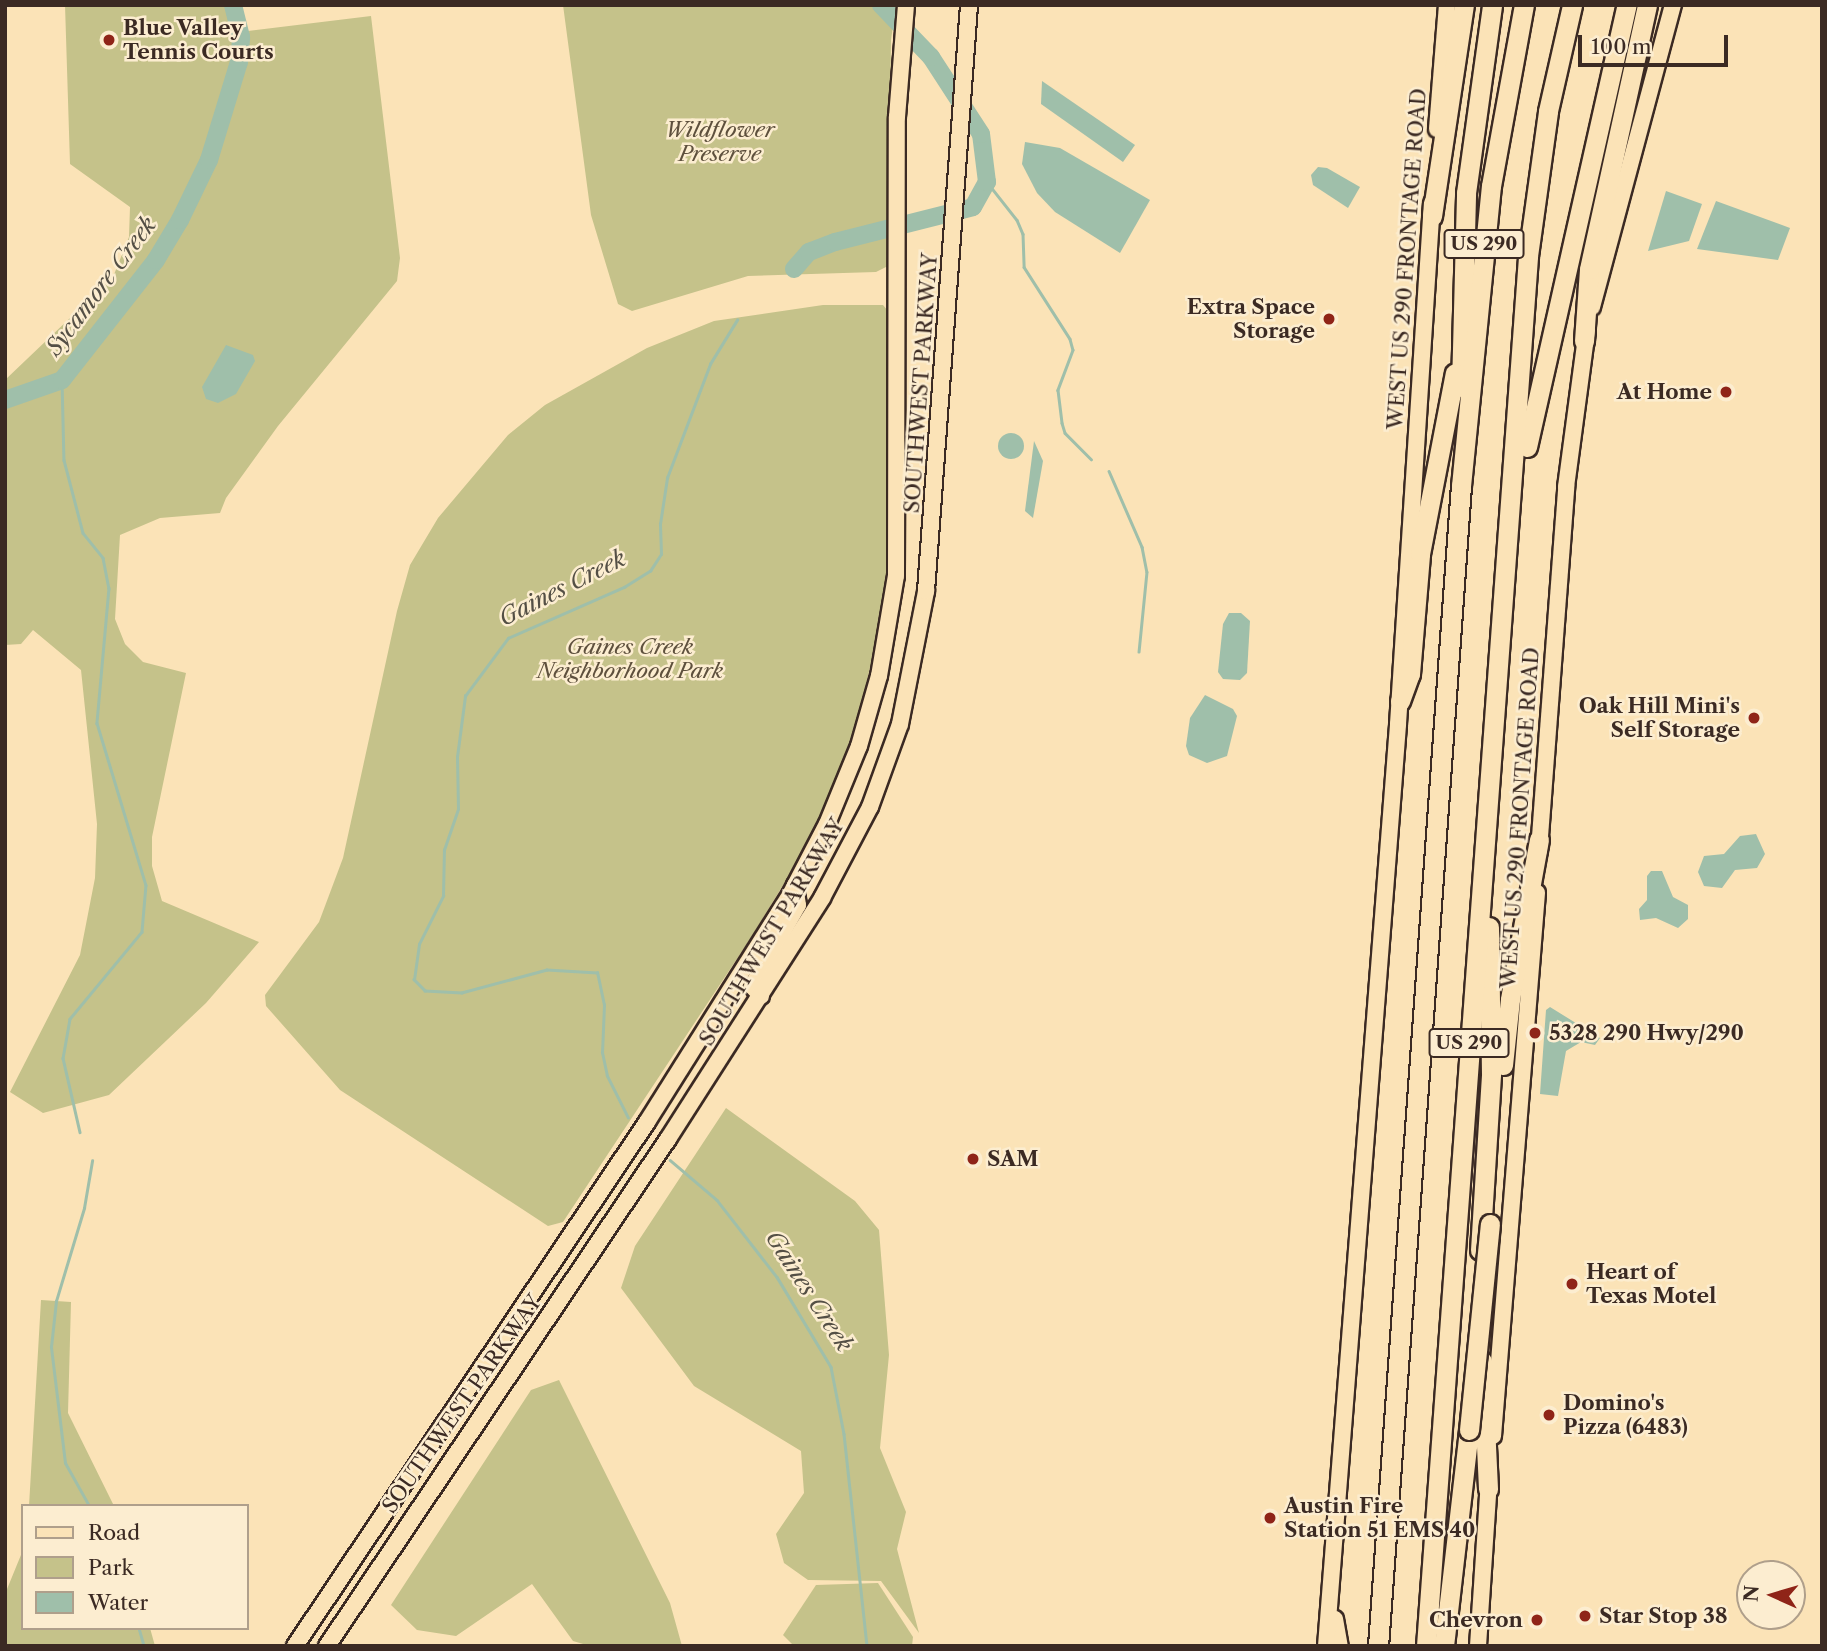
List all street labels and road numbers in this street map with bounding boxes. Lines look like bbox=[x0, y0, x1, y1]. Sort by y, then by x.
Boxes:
street label: WEST US 290 FRONTAGE ROAD bbox=[1382, 87, 1432, 431]
road number: US 290 bbox=[1442, 228, 1526, 260]
street label: SOUTHWEST PARKWAY bbox=[899, 252, 943, 514]
street label: WEST US 290 FRONTAGE ROAD bbox=[1495, 646, 1545, 990]
street label: SOUTHWEST PARKWAY bbox=[694, 814, 850, 1050]
road number: US 290 bbox=[1427, 1028, 1511, 1058]
street label: SOUTHWEST PARKWAY bbox=[377, 1290, 547, 1518]

